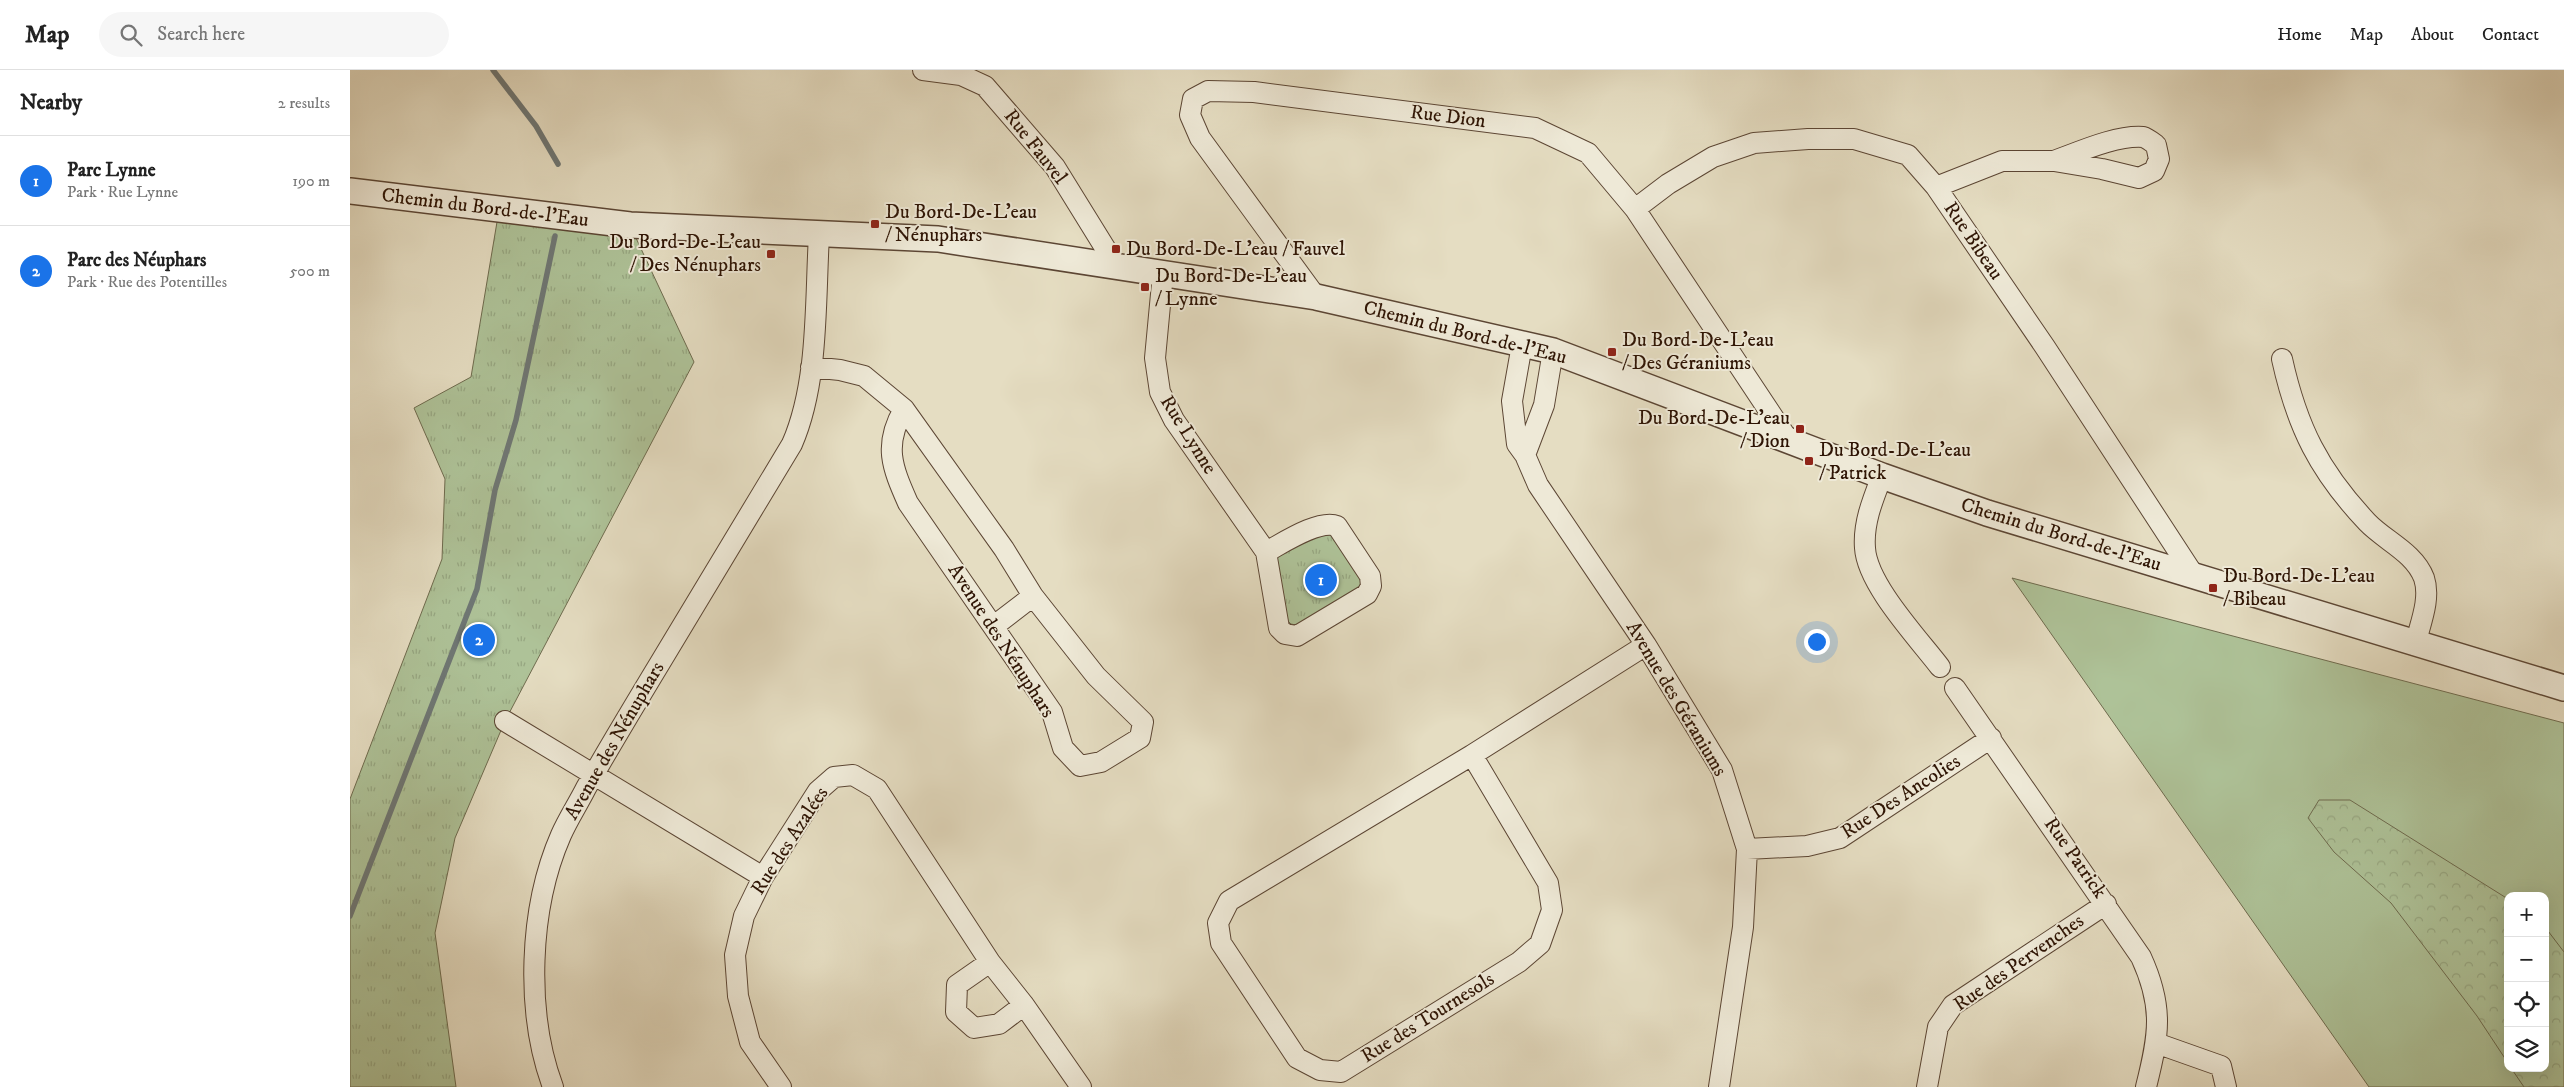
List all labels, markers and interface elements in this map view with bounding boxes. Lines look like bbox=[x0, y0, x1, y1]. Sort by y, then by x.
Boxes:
search box bbox=[99, 12, 449, 57]
text: Map bbox=[25, 20, 69, 50]
icon: search bbox=[117, 21, 145, 49]
text: Search here bbox=[157, 23, 245, 46]
text: Home bbox=[2277, 24, 2322, 46]
text: Map bbox=[2350, 24, 2383, 46]
text: About bbox=[2411, 24, 2454, 46]
text: Contact bbox=[2482, 24, 2539, 46]
text: Nearby bbox=[20, 90, 82, 116]
text: 2 results bbox=[278, 93, 330, 113]
street label: Rue Dion bbox=[1409, 100, 1488, 134]
street label: Rue Fauvel bbox=[998, 104, 1072, 190]
text: Parc Lynne bbox=[67, 159, 156, 182]
text: 1 bbox=[33, 171, 39, 191]
text: 190 m bbox=[292, 171, 330, 191]
text: Park · Rue Lynne bbox=[67, 182, 178, 202]
street label: Chemin du Bord-de-l'Eau bbox=[380, 183, 590, 233]
street label: Rue Bibeau bbox=[1938, 197, 2008, 285]
place label: Du Bord-De-L'eau / Nénuphars bbox=[885, 200, 1037, 248]
marker: Du Bord-De-L'eau / Nénuphars bbox=[869, 218, 881, 230]
place label: Du Bord-De-L'eau / Des Nénuphars bbox=[609, 230, 761, 278]
place label: Du Bord-De-L'eau / Fauvel bbox=[1126, 237, 1345, 262]
marker: Du Bord-De-L'eau / Fauvel bbox=[1110, 243, 1122, 255]
marker: Du Bord-De-L'eau / Des Nénuphars bbox=[765, 248, 777, 260]
text: Parc des Néuphars bbox=[67, 249, 206, 272]
text: 2 bbox=[32, 261, 40, 281]
text: 500 m bbox=[289, 261, 330, 281]
place label: Du Bord-De-L'eau / Lynne bbox=[1155, 264, 1307, 312]
text: Park · Rue des Potentilles bbox=[67, 272, 227, 292]
marker: Du Bord-De-L'eau / Lynne bbox=[1139, 281, 1151, 293]
street label: Chemin du Bord-de-l'Eau bbox=[1361, 296, 1569, 370]
place label: Du Bord-De-L'eau / Des Géraniums bbox=[1622, 328, 1774, 376]
marker: Du Bord-De-L'eau / Des Géraniums bbox=[1606, 346, 1618, 358]
street label: Rue Lynne bbox=[1154, 391, 1222, 479]
place label: Du Bord-De-L'eau / Dion bbox=[1638, 406, 1791, 454]
marker: Du Bord-De-L'eau / Dion bbox=[1794, 423, 1806, 435]
place label: Du Bord-De-L'eau / Patrick bbox=[1819, 438, 1971, 486]
marker: Du Bord-De-L'eau / Patrick bbox=[1803, 455, 1815, 467]
street label: Chemin du Bord-de-l'Eau bbox=[1958, 493, 2164, 577]
street label: Avenue des Nénuphars bbox=[942, 559, 1060, 723]
pin: 1 bbox=[1305, 561, 1337, 599]
place label: Du Bord-De-L'eau / Bibeau bbox=[2223, 564, 2375, 612]
marker: Du Bord-De-L'eau / Bibeau bbox=[2207, 582, 2219, 594]
street label: Avenue des Géraniums bbox=[1620, 617, 1732, 781]
pin: 2 bbox=[463, 621, 495, 659]
your location bbox=[1804, 629, 1830, 655]
street label: Avenue des Nénuphars bbox=[560, 657, 671, 825]
street label: Rue Des Ancolies bbox=[1837, 749, 1966, 845]
street label: Rue des Azalées bbox=[746, 782, 834, 900]
street label: Rue Patrick bbox=[2038, 813, 2112, 903]
map controls bbox=[2504, 892, 2549, 1072]
button: + bbox=[2504, 892, 2549, 937]
street label: Rue des Pervenches bbox=[1949, 909, 2089, 1017]
button: − bbox=[2504, 937, 2549, 982]
street label: Rue des Tournesols bbox=[1357, 967, 1499, 1069]
button: locate bbox=[2504, 982, 2549, 1027]
button: layers bbox=[2504, 1027, 2549, 1072]

